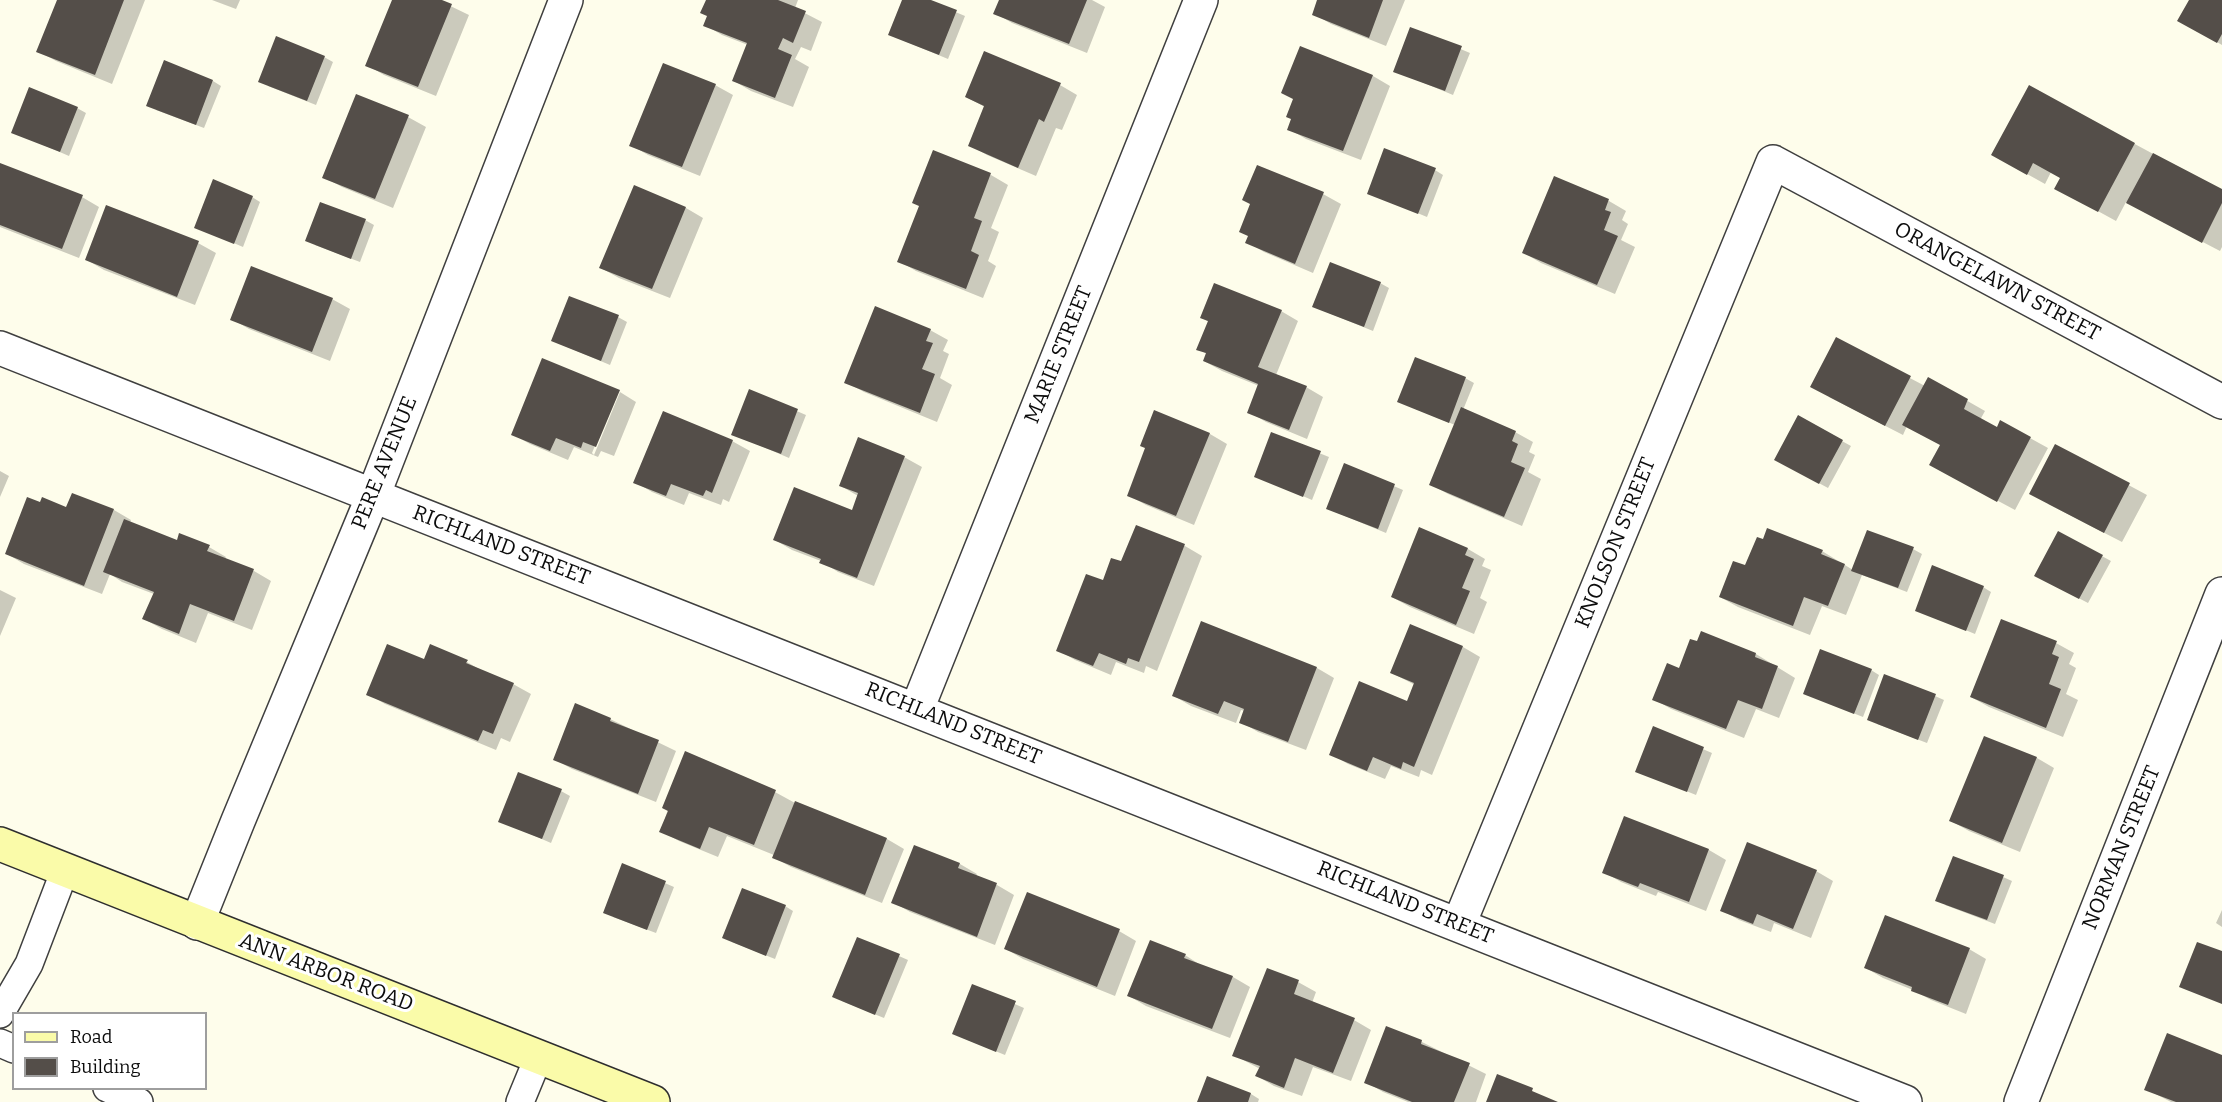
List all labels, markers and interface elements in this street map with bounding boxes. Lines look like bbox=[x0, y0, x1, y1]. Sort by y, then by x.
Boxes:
street label: ORANGELAWN STREET bbox=[1890, 217, 2104, 347]
street label: MARIE STREET bbox=[1020, 283, 1098, 427]
street label: PERE AVENUE bbox=[347, 393, 423, 533]
street label: KNOLSON STREET bbox=[1570, 454, 1662, 632]
street label: RICHLAND STREET bbox=[409, 501, 593, 591]
street label: RICHLAND STREET bbox=[861, 677, 1045, 771]
street label: NORMAN STREET bbox=[2078, 762, 2166, 934]
street label: RICHLAND STREET bbox=[1313, 856, 1497, 950]
street label: ANN ARBOR ROAD bbox=[235, 928, 417, 1018]
legend bbox=[12, 1012, 207, 1090]
text: Road bbox=[70, 1026, 112, 1048]
text: Building bbox=[70, 1056, 141, 1078]

